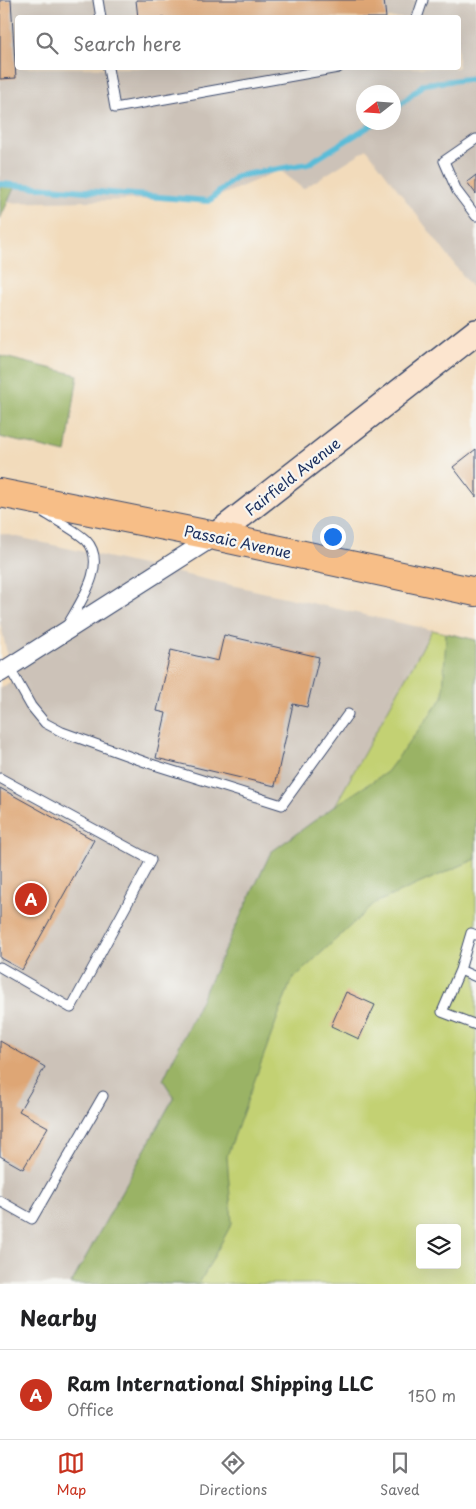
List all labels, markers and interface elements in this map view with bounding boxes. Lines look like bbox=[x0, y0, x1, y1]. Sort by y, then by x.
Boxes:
search box bbox=[15, 15, 461, 70]
icon: search bbox=[33, 29, 61, 57]
text: Search here bbox=[73, 29, 182, 57]
north arrow bbox=[356, 85, 401, 130]
street label: Fairfield Avenue bbox=[239, 431, 345, 521]
street label: Passaic Avenue bbox=[182, 518, 294, 564]
your location bbox=[320, 524, 346, 550]
pin: A bbox=[15, 880, 47, 918]
map controls bbox=[416, 1224, 461, 1269]
button: layers bbox=[416, 1224, 461, 1269]
text: Nearby bbox=[20, 1301, 97, 1333]
text: Ram International Shipping LLC bbox=[67, 1369, 374, 1397]
text: A bbox=[30, 1383, 42, 1407]
text: 150 m bbox=[408, 1383, 456, 1407]
text: Office bbox=[67, 1397, 114, 1421]
tab: Map bbox=[56, 1449, 86, 1500]
tab: Directions bbox=[199, 1449, 267, 1500]
tab: Saved bbox=[380, 1449, 420, 1500]

